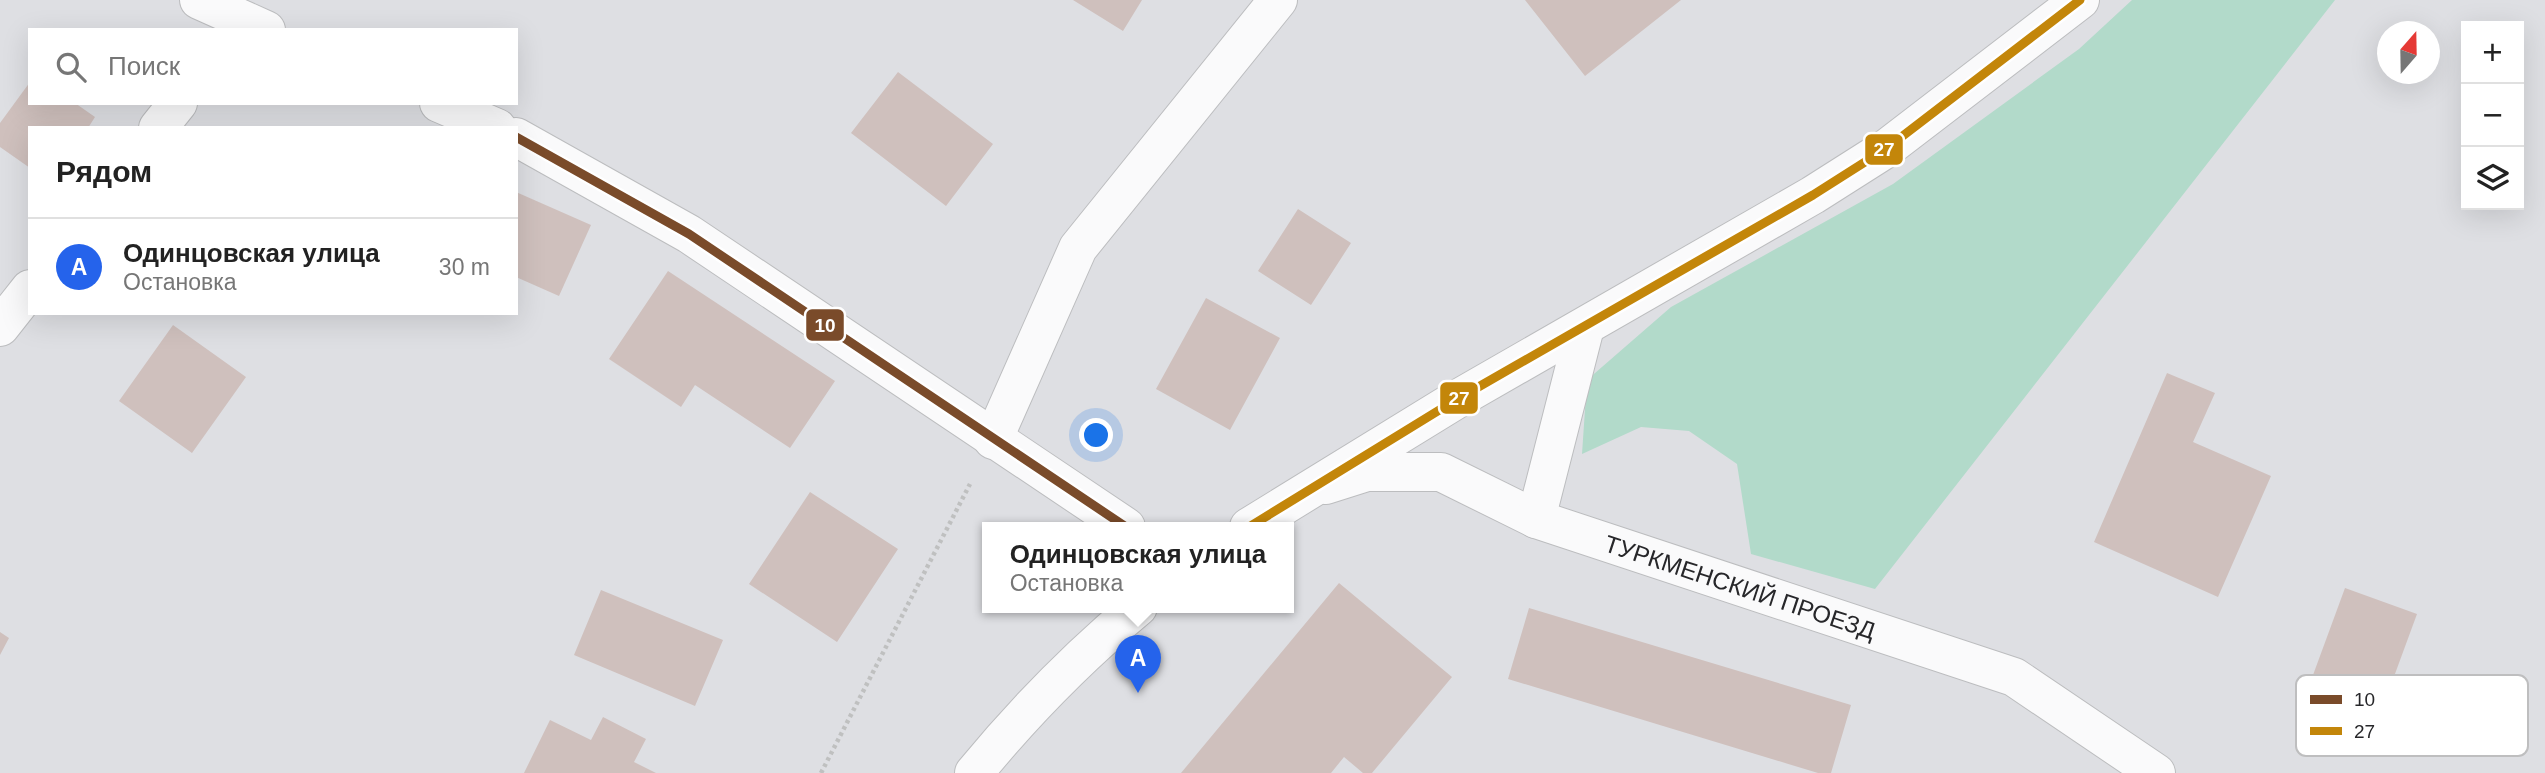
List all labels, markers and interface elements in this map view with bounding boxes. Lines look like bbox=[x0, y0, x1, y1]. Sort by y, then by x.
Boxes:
north arrow bbox=[2377, 21, 2440, 84]
map controls bbox=[2461, 21, 2524, 210]
button: + bbox=[2461, 21, 2524, 84]
search box bbox=[28, 28, 518, 105]
icon: search bbox=[52, 48, 90, 86]
text: Поиск bbox=[108, 51, 180, 81]
button: − bbox=[2461, 84, 2524, 147]
line badge: 27 bbox=[1864, 133, 1904, 166]
text: 27 bbox=[1873, 139, 1895, 160]
button: layers bbox=[2461, 147, 2524, 210]
text: Рядом bbox=[56, 155, 152, 188]
text: Одинцовская улица bbox=[123, 238, 380, 268]
text: A bbox=[71, 254, 87, 280]
text: 30 m bbox=[439, 254, 490, 280]
text: Остановка bbox=[123, 269, 237, 295]
line badge: 10 bbox=[805, 308, 845, 342]
text: 10 bbox=[814, 315, 836, 336]
line badge: 27 bbox=[1439, 381, 1479, 415]
text: 27 bbox=[1448, 388, 1470, 409]
your location bbox=[1079, 418, 1113, 452]
popup bbox=[982, 522, 1294, 613]
street label: ТУРКМЕНСКИЙ ПРОЕЗД bbox=[1601, 529, 1879, 644]
text: Одинцовская улица bbox=[1010, 539, 1266, 569]
text: Остановка bbox=[1010, 570, 1123, 596]
pin: A bbox=[1115, 635, 1161, 693]
legend bbox=[2296, 675, 2528, 756]
text: 10 bbox=[2354, 689, 2375, 710]
text: 27 bbox=[2354, 721, 2375, 742]

